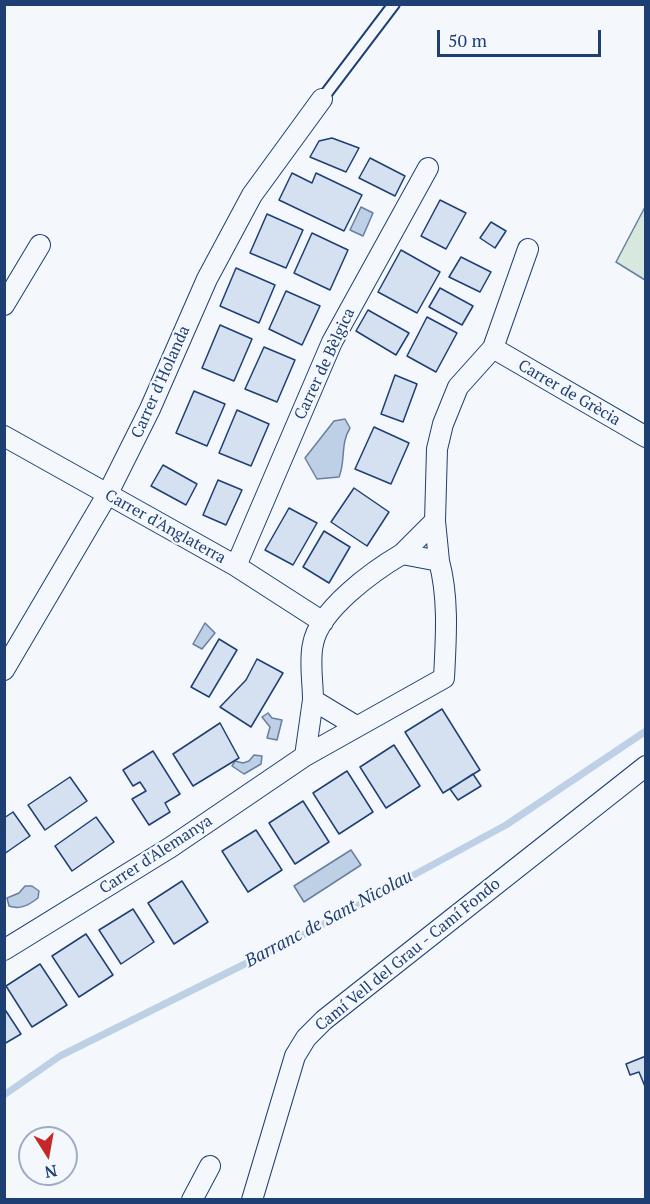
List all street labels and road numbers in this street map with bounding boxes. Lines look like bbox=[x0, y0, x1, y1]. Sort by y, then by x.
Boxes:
street label: Carrer de Bèlgica bbox=[291, 305, 359, 423]
street label: Carrer d'Holanda bbox=[128, 323, 194, 441]
street label: Carrer de Grècia bbox=[514, 356, 624, 430]
street label: Carrer d'Anglaterra bbox=[101, 486, 229, 568]
street label: Carrer d'Alemanya bbox=[96, 811, 216, 899]
street label: Camí Vell del Grau - Camí Fondo bbox=[312, 874, 504, 1036]

